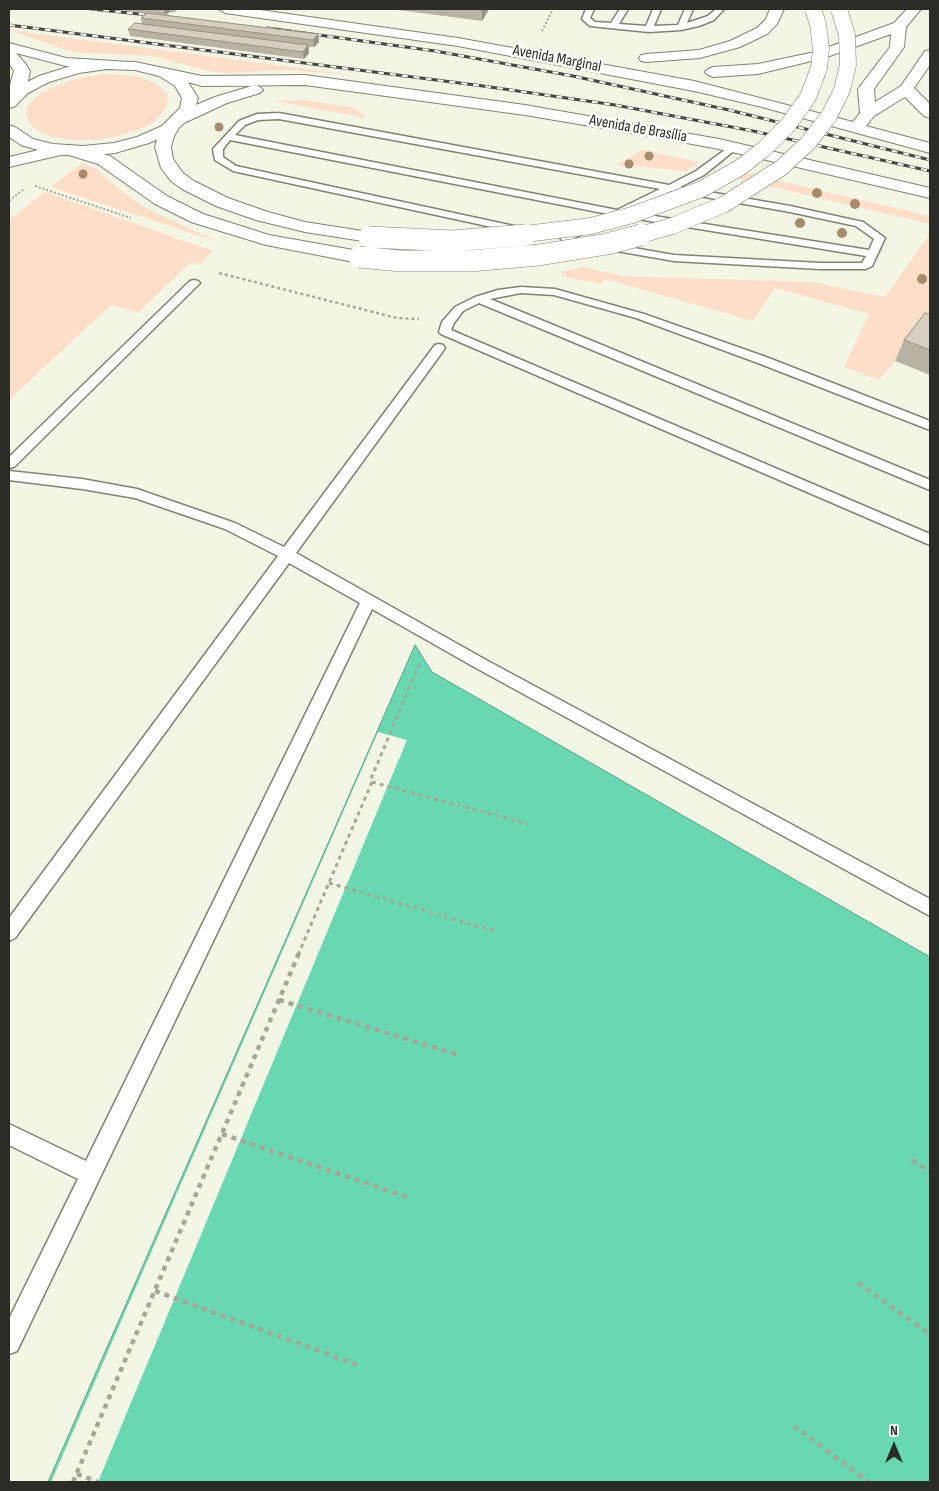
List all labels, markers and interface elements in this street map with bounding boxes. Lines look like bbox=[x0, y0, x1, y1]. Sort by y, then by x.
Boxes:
street label: Avenida Marginal bbox=[511, 41, 603, 77]
street label: Avenida de Brasília bbox=[588, 111, 688, 147]
north arrow bbox=[869, 1421, 919, 1471]
text: N bbox=[890, 1422, 898, 1439]

